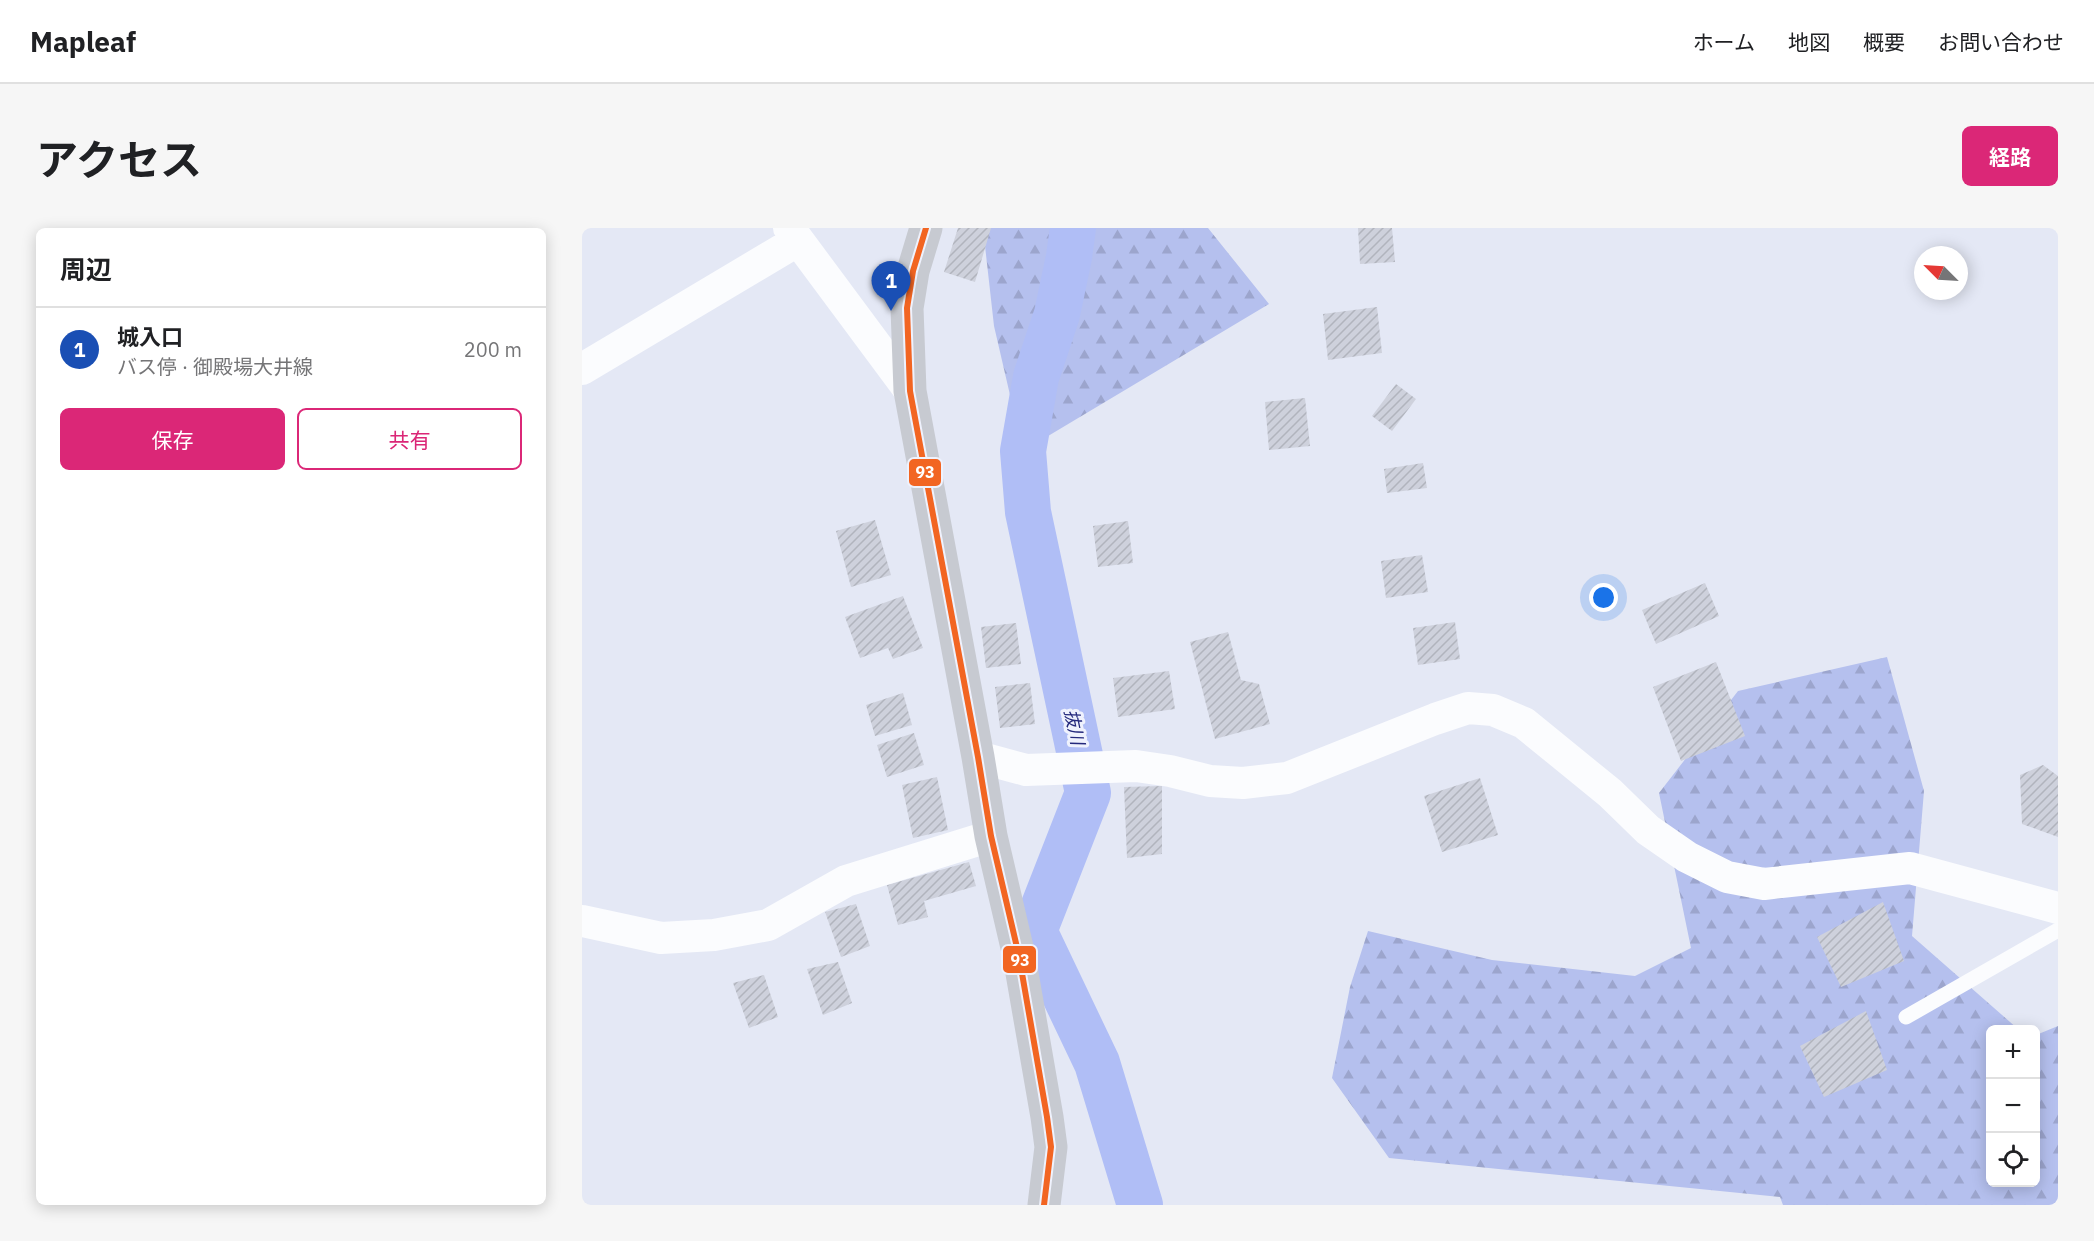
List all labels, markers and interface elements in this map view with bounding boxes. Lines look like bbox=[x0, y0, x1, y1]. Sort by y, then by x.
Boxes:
text: Mapleaf bbox=[30, 23, 136, 60]
text: ホーム bbox=[1693, 28, 1755, 56]
text: 地図 bbox=[1788, 28, 1830, 56]
text: 概要 bbox=[1863, 28, 1905, 56]
text: お問い合わせ bbox=[1938, 28, 2064, 56]
button: 経路 bbox=[1962, 126, 2058, 186]
text: アクセス bbox=[36, 132, 202, 187]
north arrow bbox=[1914, 246, 1968, 300]
text: 周辺 bbox=[60, 252, 112, 286]
pin: 1 bbox=[872, 262, 910, 311]
text: 城入口 bbox=[117, 322, 183, 351]
text: 1 bbox=[74, 336, 86, 363]
text: 200 m bbox=[464, 336, 522, 363]
text: バス停 · 御殿場大井線 bbox=[117, 353, 313, 380]
button: 保存 bbox=[60, 408, 285, 470]
button: 共有 bbox=[297, 408, 522, 470]
line badge: 93 bbox=[908, 458, 942, 487]
text: 93 bbox=[915, 462, 935, 482]
your location bbox=[1589, 583, 1618, 612]
water label: 抜川 bbox=[1059, 707, 1090, 749]
line badge: 93 bbox=[1002, 945, 1037, 974]
text: 93 bbox=[1010, 950, 1030, 970]
map controls bbox=[1986, 1025, 2040, 1187]
button: + bbox=[1986, 1025, 2040, 1079]
button: − bbox=[1986, 1079, 2040, 1133]
button: locate bbox=[1986, 1133, 2040, 1187]

